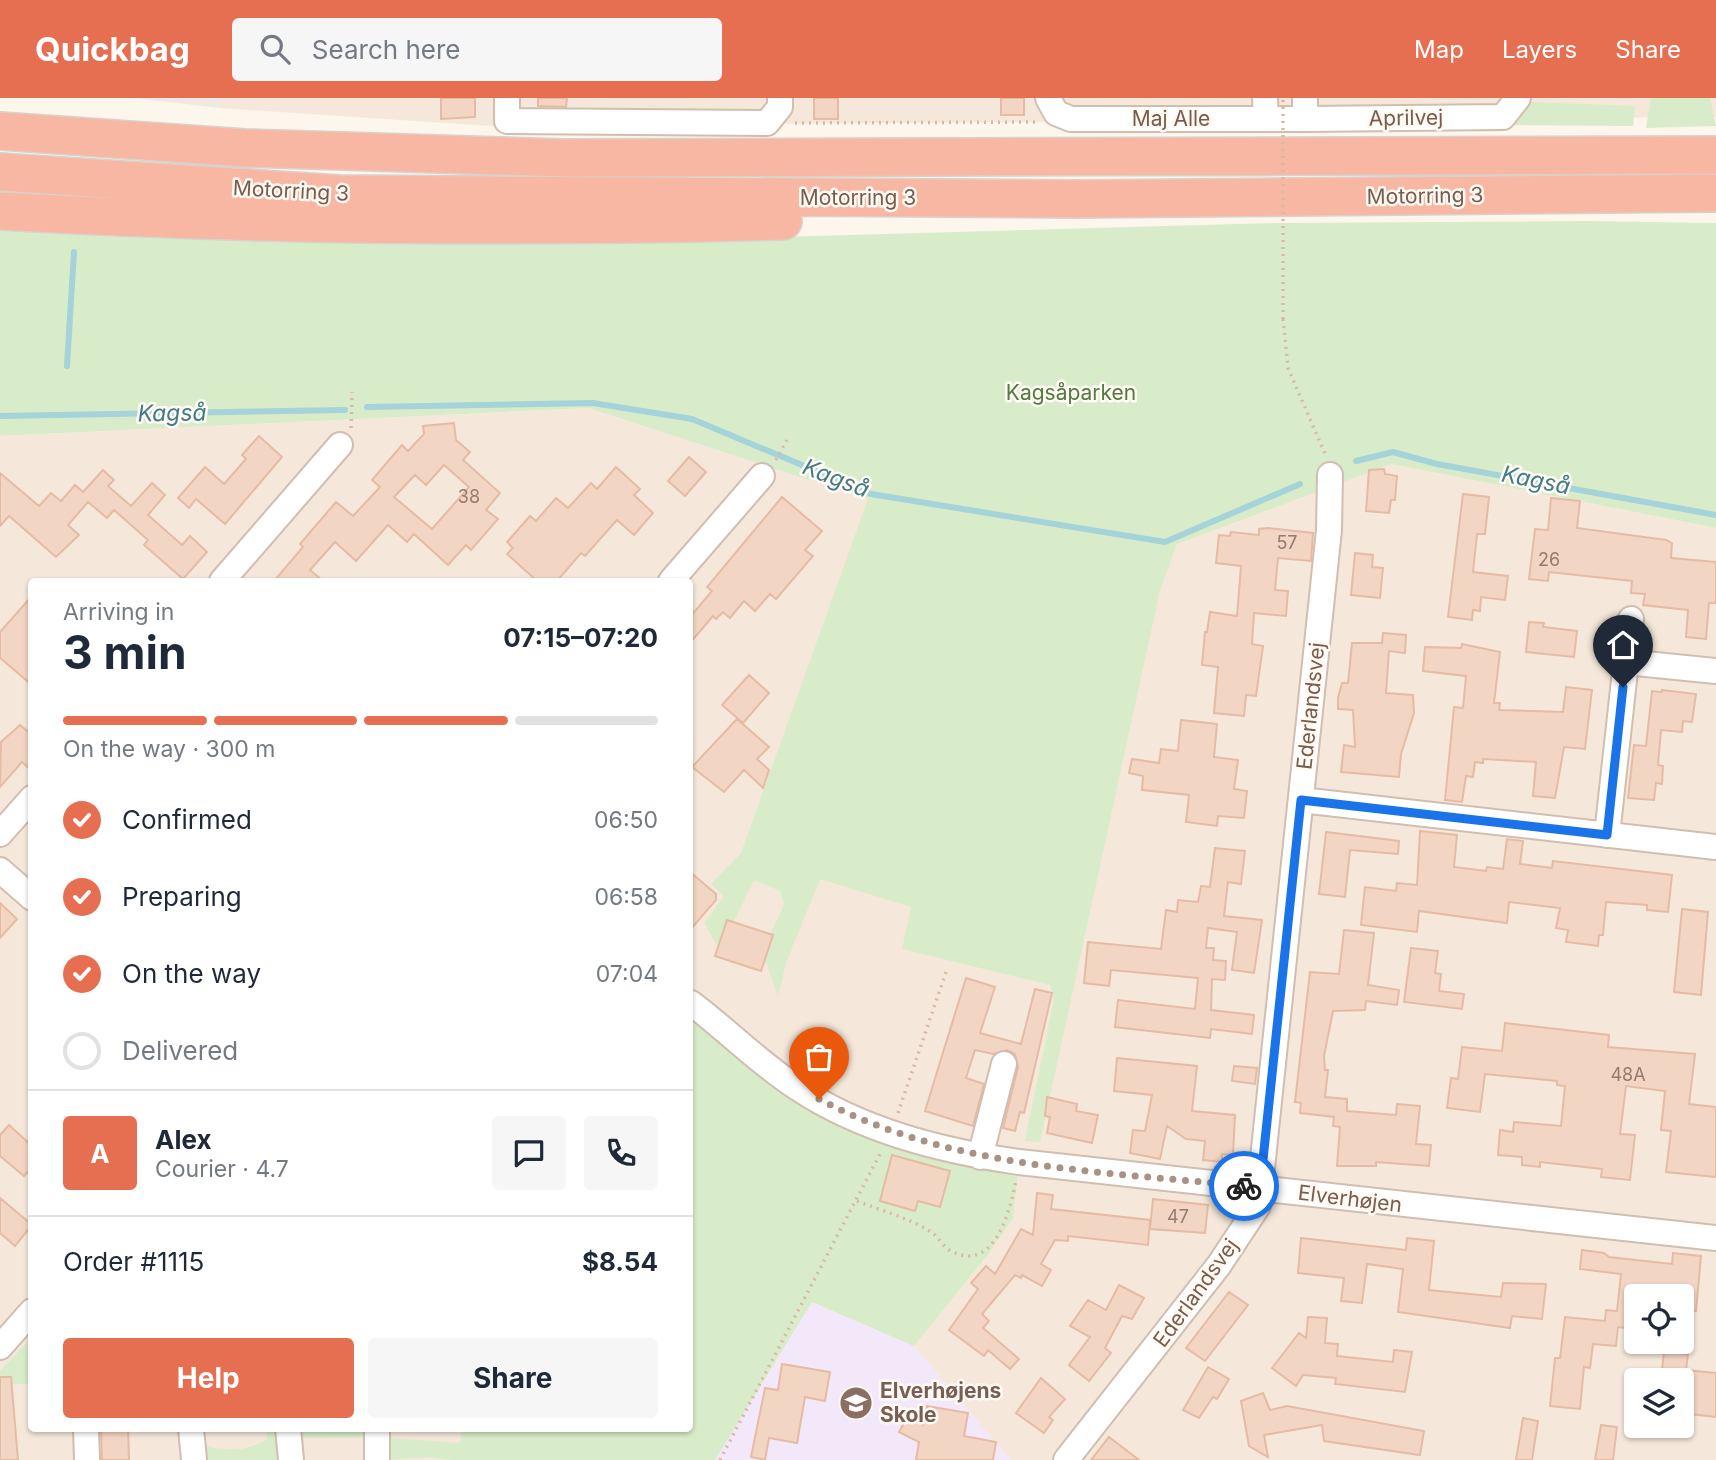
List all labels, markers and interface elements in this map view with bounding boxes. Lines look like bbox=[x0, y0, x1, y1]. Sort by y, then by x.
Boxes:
search box bbox=[232, 18, 722, 81]
text: Quickbag bbox=[35, 29, 190, 69]
icon: search bbox=[256, 30, 294, 68]
text: Search here bbox=[312, 34, 460, 65]
text: Map bbox=[1414, 35, 1464, 64]
text: Layers bbox=[1502, 35, 1577, 64]
text: Share bbox=[1615, 35, 1681, 64]
street label: Aprilvej bbox=[1368, 104, 1443, 131]
street label: Maj Alle bbox=[1132, 106, 1210, 131]
street label: Motorring 3 bbox=[232, 175, 350, 206]
street label: Motorring 3 bbox=[1367, 182, 1483, 209]
street label: Motorring 3 bbox=[800, 185, 916, 210]
park label: Kagsåparken bbox=[1006, 380, 1136, 405]
water label: Kagså bbox=[137, 398, 207, 428]
water label: Kagså bbox=[799, 453, 873, 503]
water label: Kagså bbox=[1499, 460, 1573, 500]
house number: 38 bbox=[458, 486, 480, 507]
house number: 57 bbox=[1276, 532, 1298, 553]
house number: 26 bbox=[1538, 549, 1560, 570]
text: Arriving in bbox=[63, 598, 174, 626]
pin bbox=[1593, 615, 1653, 687]
text: 07:15–07:20 bbox=[503, 622, 658, 653]
text: 3 min bbox=[63, 624, 187, 680]
icon: home bbox=[1604, 626, 1642, 664]
street label: Ederlandsvej bbox=[1291, 641, 1330, 771]
text: On the way · 300 m bbox=[63, 735, 275, 763]
icon: check bbox=[63, 801, 101, 839]
text: Confirmed bbox=[122, 804, 252, 835]
text: 06:50 bbox=[594, 806, 658, 834]
icon: check bbox=[63, 878, 101, 916]
text: Preparing bbox=[122, 881, 242, 912]
text: 06:58 bbox=[594, 883, 658, 911]
icon: check bbox=[63, 955, 101, 993]
text: On the way bbox=[122, 958, 261, 989]
text: 07:04 bbox=[596, 960, 658, 988]
pin bbox=[789, 1027, 849, 1099]
text: Delivered bbox=[122, 1035, 238, 1066]
icon: bag bbox=[800, 1038, 838, 1076]
house number: 48A bbox=[1610, 1064, 1646, 1085]
button: chat bbox=[492, 1116, 566, 1190]
button: phone bbox=[584, 1116, 658, 1190]
text: Alex bbox=[155, 1124, 212, 1155]
text: A bbox=[90, 1138, 110, 1169]
courier bbox=[1209, 1151, 1279, 1221]
text: Courier · 4.7 bbox=[155, 1155, 289, 1183]
icon: bike bbox=[1225, 1167, 1263, 1205]
street label: Elverhøjen bbox=[1297, 1180, 1403, 1217]
house number: 47 bbox=[1167, 1206, 1189, 1227]
street label: Ederlandsvej bbox=[1148, 1234, 1243, 1352]
text: Order #1115 bbox=[63, 1246, 204, 1277]
text: $8.54 bbox=[582, 1246, 658, 1277]
map controls bbox=[1624, 1284, 1694, 1438]
button: locate bbox=[1624, 1284, 1694, 1354]
button: Help bbox=[63, 1338, 354, 1418]
button: Share bbox=[368, 1338, 658, 1418]
button: layers bbox=[1624, 1368, 1694, 1438]
place label: Elverhøjens Skole bbox=[880, 1378, 1001, 1427]
school or university icon: Elverhøjens Skole bbox=[837, 1384, 875, 1422]

